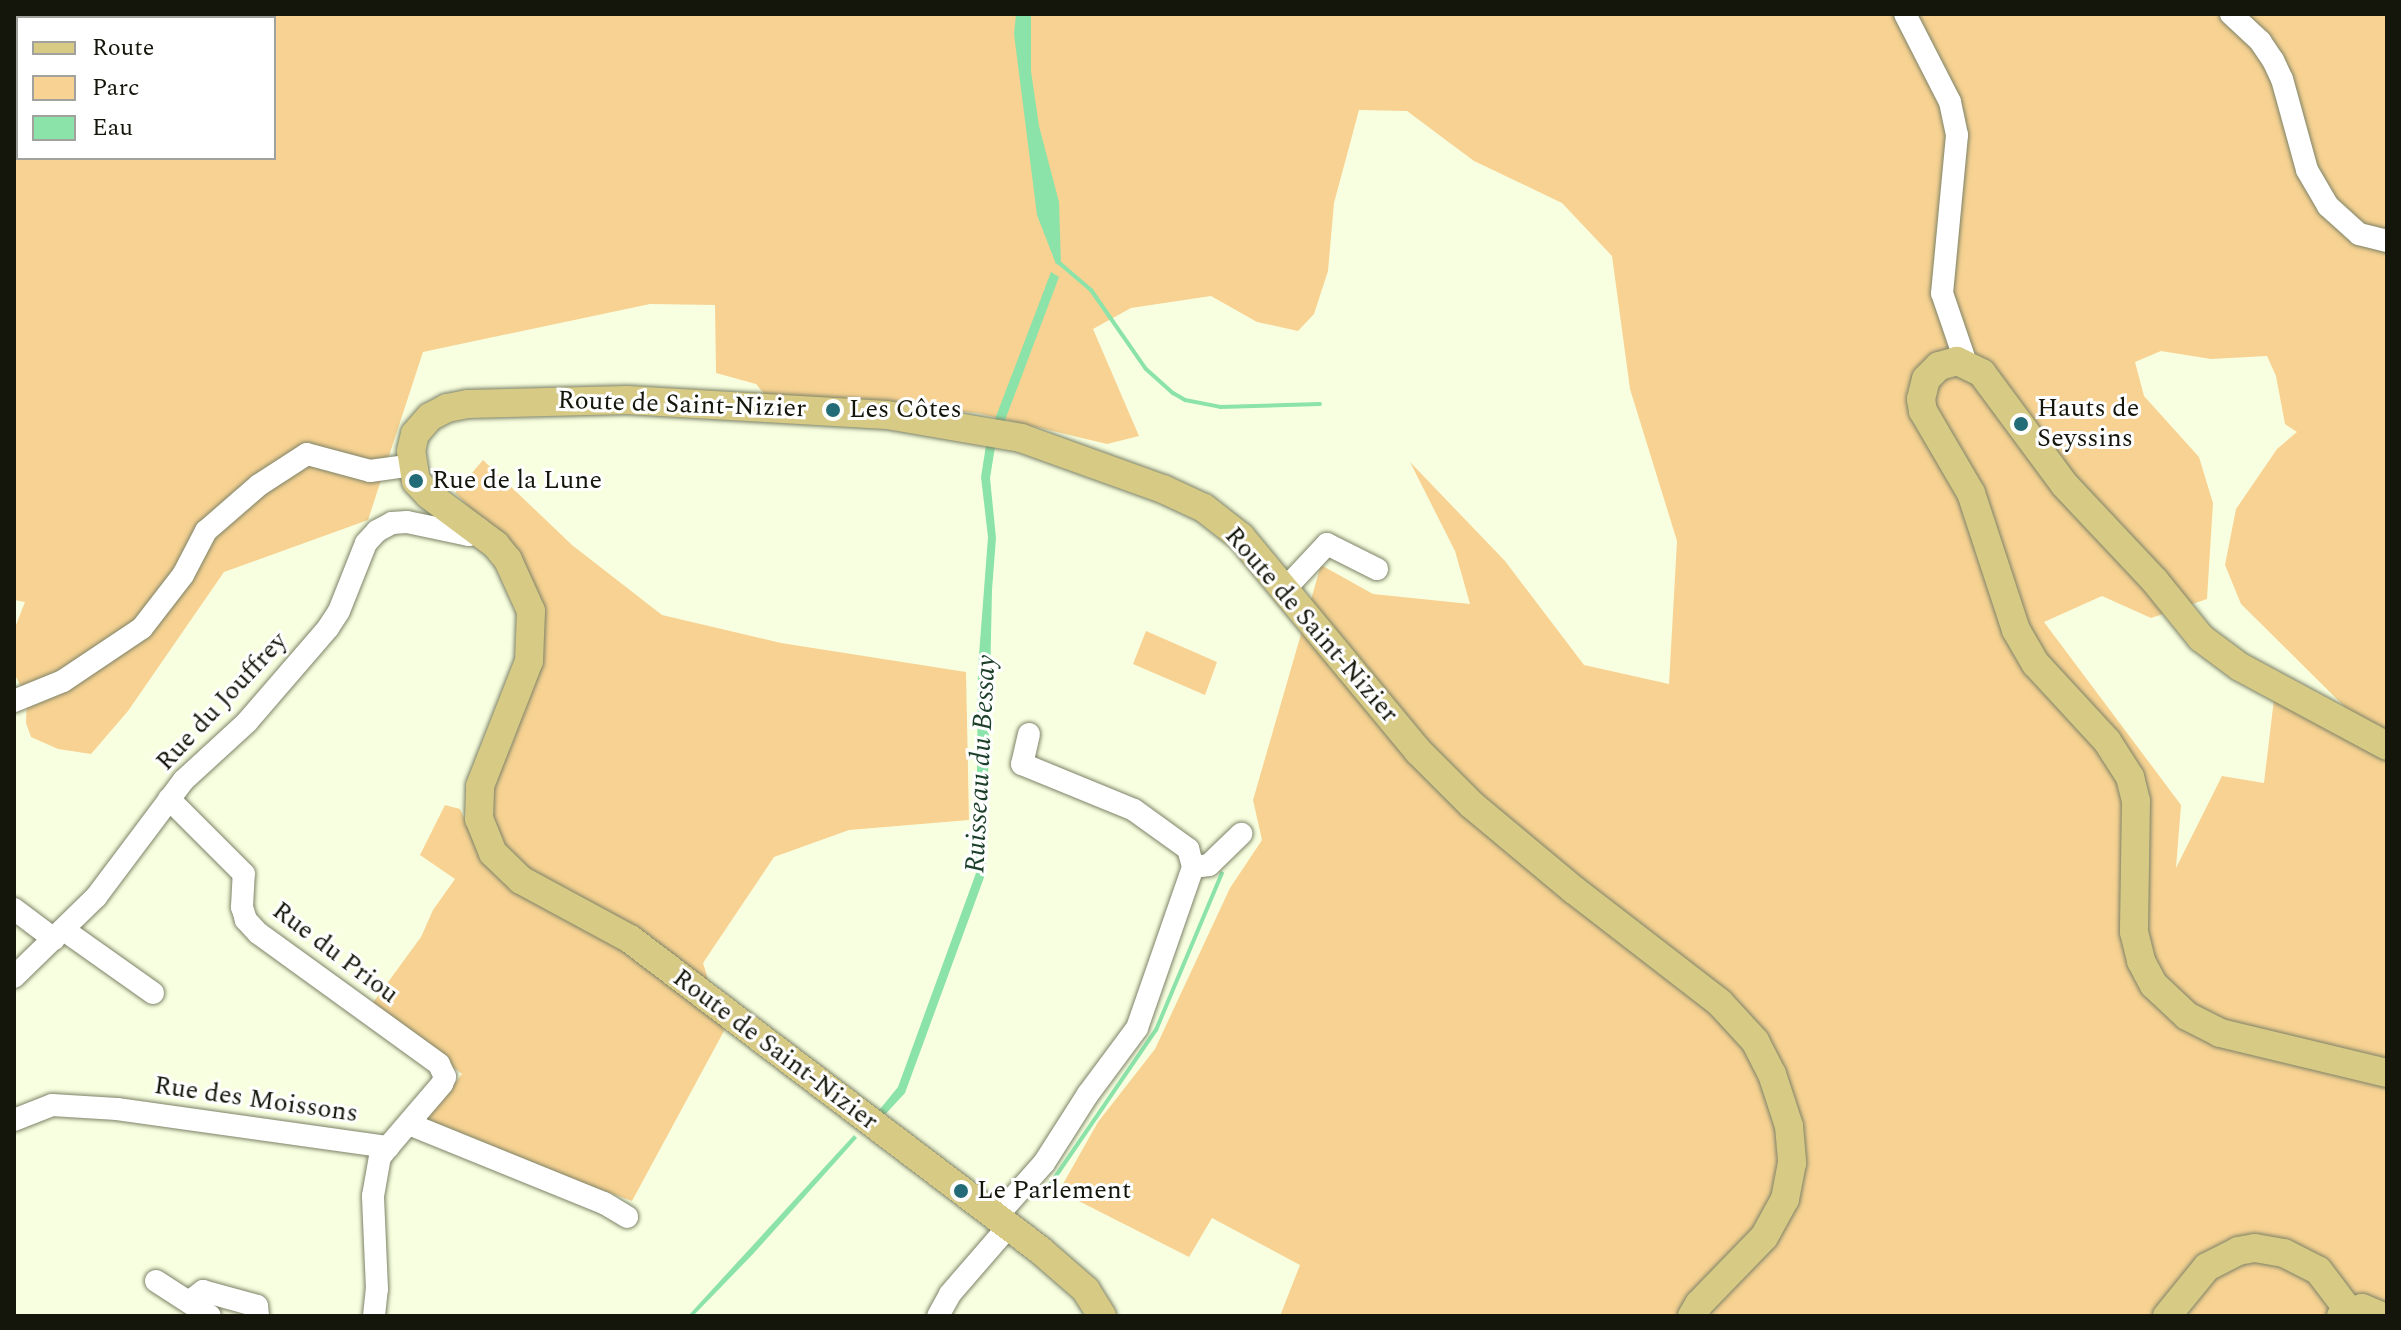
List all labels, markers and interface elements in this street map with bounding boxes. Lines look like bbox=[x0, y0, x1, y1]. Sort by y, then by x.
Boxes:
legend bbox=[16, 16, 276, 160]
text: Route bbox=[92, 30, 154, 66]
text: Parc bbox=[92, 70, 140, 106]
text: Eau bbox=[92, 110, 133, 146]
street label: Route de Saint-Nizier bbox=[557, 385, 807, 425]
place label: Hauts de Seyssins bbox=[2037, 393, 2139, 454]
place label: Les Côtes bbox=[849, 394, 962, 426]
marker: Les Côtes bbox=[824, 401, 842, 419]
marker: Hauts de Seyssins bbox=[2012, 415, 2030, 433]
place label: Rue de la Lune bbox=[432, 465, 602, 497]
marker: Rue de la Lune bbox=[407, 472, 425, 490]
street label: Route de Saint-Nizier bbox=[1218, 521, 1404, 729]
street label: Rue du Jouffrey bbox=[150, 626, 294, 778]
water label: Ruisseau du Bessay bbox=[959, 654, 1003, 874]
street label: Rue du Priou bbox=[266, 895, 404, 1011]
street label: Route de Saint-Nizier bbox=[666, 963, 884, 1137]
street label: Rue des Moissons bbox=[152, 1070, 360, 1130]
place label: Le Parlement bbox=[977, 1175, 1131, 1207]
marker: Le Parlement bbox=[952, 1182, 970, 1200]

